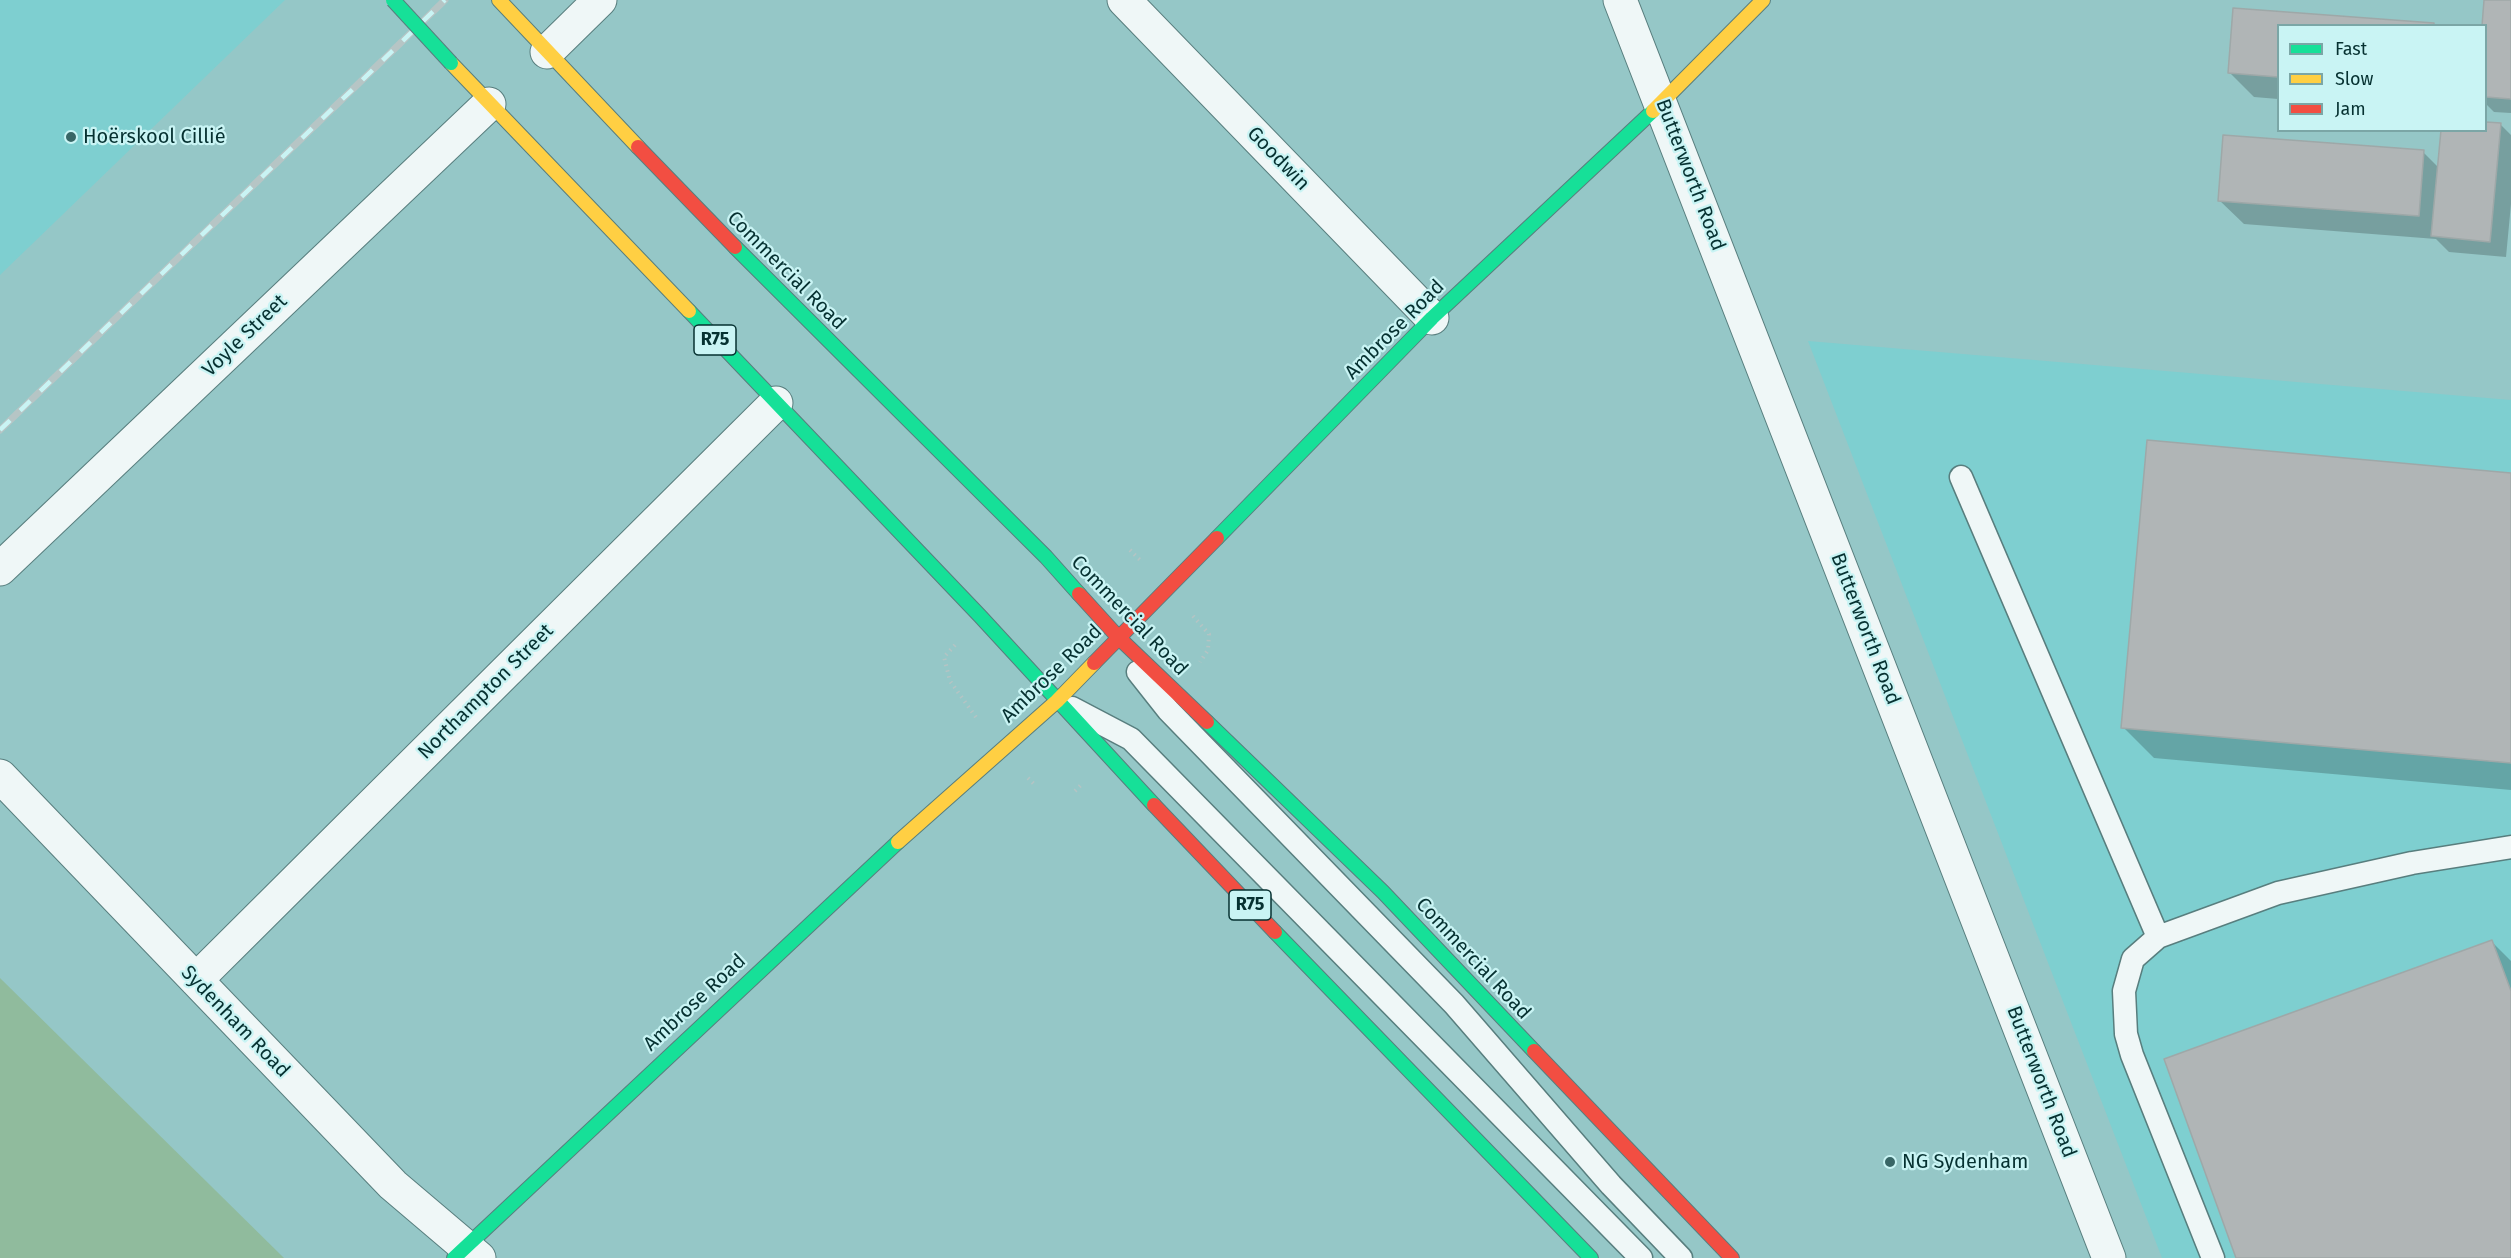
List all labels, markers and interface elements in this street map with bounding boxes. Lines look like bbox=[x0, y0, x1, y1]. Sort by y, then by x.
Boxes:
legend bbox=[2277, 24, 2487, 132]
text: Fast bbox=[2335, 38, 2367, 60]
text: Slow bbox=[2335, 68, 2373, 90]
street label: Butterworth Road bbox=[1650, 96, 1730, 254]
text: Jam bbox=[2335, 98, 2366, 120]
street label: Goodwin bbox=[1242, 122, 1314, 196]
place label: Hoërskool Cillié bbox=[83, 125, 226, 149]
marker: Hoërskool Cillié bbox=[64, 130, 78, 144]
street label: Commercial Road bbox=[722, 207, 850, 335]
street label: Ambrose Road bbox=[1340, 275, 1450, 385]
street label: Voyle Street bbox=[198, 290, 292, 382]
road number: R75 bbox=[694, 325, 736, 355]
street label: Butterworth Road bbox=[1825, 550, 1905, 708]
street label: Commercial Road bbox=[1066, 551, 1192, 681]
street label: Northampton Street bbox=[413, 619, 559, 765]
street label: Ambrose Road bbox=[997, 620, 1107, 728]
road number: R75 bbox=[1229, 890, 1271, 920]
street label: Commercial Road bbox=[1410, 893, 1536, 1025]
street label: Ambrose Road bbox=[639, 950, 751, 1056]
street label: Sydenham Road bbox=[176, 961, 294, 1083]
street label: Butterworth Road bbox=[2001, 1003, 2081, 1161]
place label: NG Sydenham bbox=[1902, 1150, 2028, 1174]
marker: NG Sydenham bbox=[1883, 1155, 1897, 1169]

